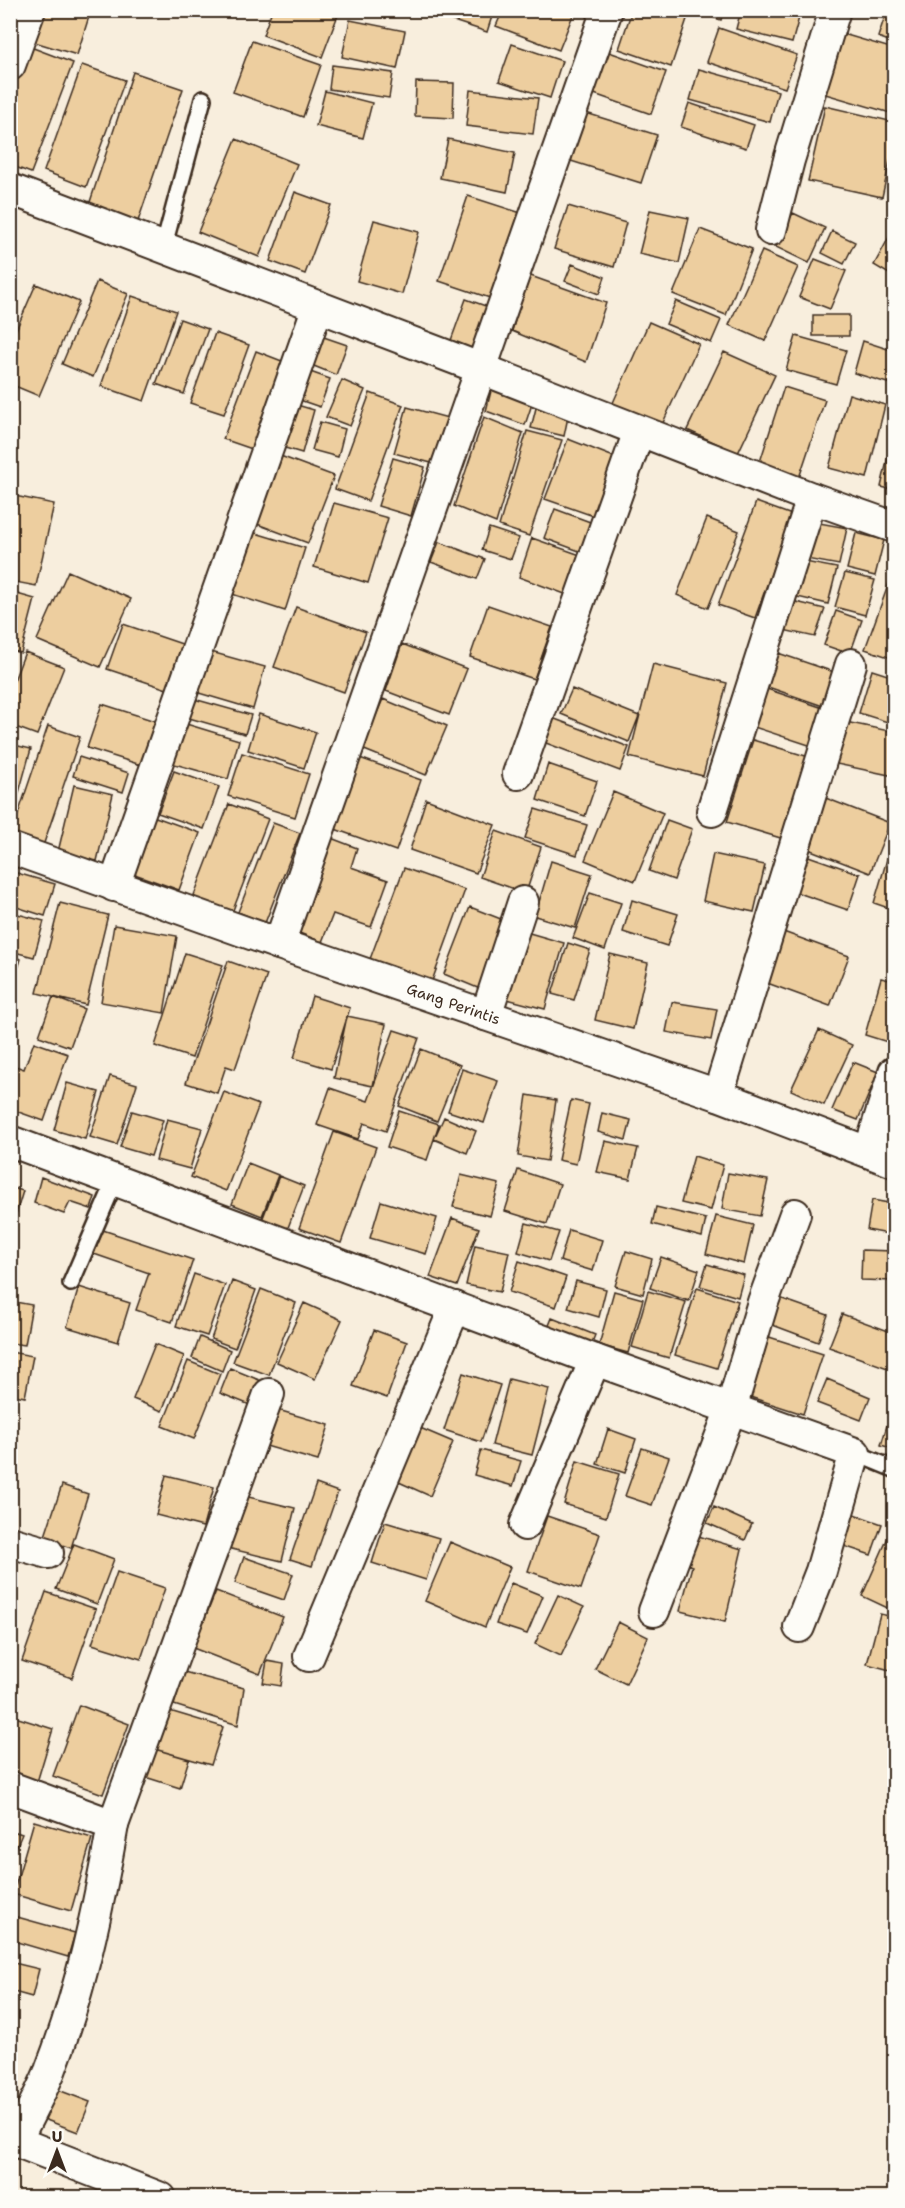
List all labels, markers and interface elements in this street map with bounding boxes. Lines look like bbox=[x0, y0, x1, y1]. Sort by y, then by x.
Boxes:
street label: Gang Perintis bbox=[404, 979, 503, 1029]
north arrow bbox=[27, 2121, 87, 2181]
text: U bbox=[52, 2126, 63, 2147]

